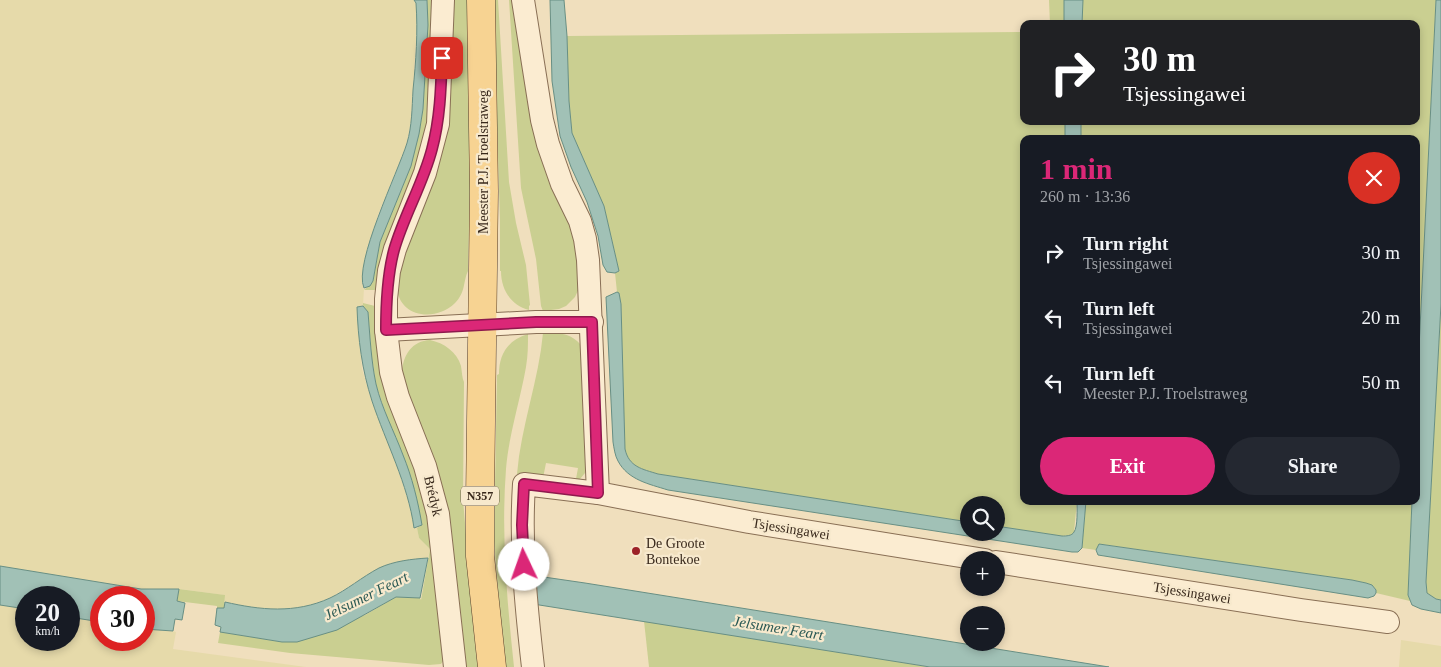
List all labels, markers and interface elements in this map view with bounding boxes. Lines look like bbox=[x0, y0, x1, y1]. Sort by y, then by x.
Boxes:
pin bbox=[421, 37, 463, 79]
icon: right bbox=[1040, 40, 1105, 105]
text: 30 m bbox=[1123, 40, 1196, 79]
icon: arrive bbox=[428, 44, 456, 72]
text: Tsjessingawei bbox=[1123, 81, 1246, 106]
street label: Meester P.J. Troelstraweg bbox=[476, 90, 491, 234]
text: 1 min bbox=[1040, 152, 1113, 185]
button: close bbox=[1348, 152, 1400, 204]
text: 260 m · 13:36 bbox=[1040, 188, 1130, 205]
text: Turn right bbox=[1083, 233, 1168, 254]
icon: right bbox=[1040, 239, 1068, 267]
text: 30 m bbox=[1361, 242, 1400, 263]
text: Tsjessingawei bbox=[1083, 255, 1173, 272]
text: Turn left bbox=[1083, 298, 1155, 319]
icon: left bbox=[1040, 304, 1068, 332]
text: 20 m bbox=[1361, 307, 1400, 328]
text: Tsjessingawei bbox=[1083, 320, 1173, 337]
text: Turn left bbox=[1083, 363, 1155, 384]
icon: left bbox=[1040, 369, 1068, 397]
text: 50 m bbox=[1361, 372, 1400, 393]
text: Meester P.J. Troelstraweg bbox=[1083, 385, 1247, 402]
button: Exit bbox=[1040, 437, 1215, 495]
button: Share bbox=[1225, 437, 1400, 495]
street label: Brédyk bbox=[421, 474, 445, 518]
road number: N357 bbox=[461, 486, 499, 506]
map controls bbox=[960, 496, 1005, 651]
button: search bbox=[960, 496, 1005, 541]
street label: Tsjessingawei bbox=[751, 515, 831, 543]
place label: De Groote Bontekoe bbox=[646, 536, 705, 567]
position arrow bbox=[497, 538, 549, 590]
marker: De Groote Bontekoe bbox=[630, 545, 642, 557]
button: + bbox=[960, 551, 1005, 596]
water label: Jelsumer Feart bbox=[321, 568, 411, 623]
street label: Tsjessingawei bbox=[1152, 579, 1232, 607]
speed limit sign: 30 bbox=[90, 586, 155, 651]
text: 20 bbox=[35, 599, 60, 626]
button: − bbox=[960, 606, 1005, 651]
water label: Jelsumer Feart bbox=[732, 613, 825, 643]
text: km/h bbox=[35, 624, 60, 638]

